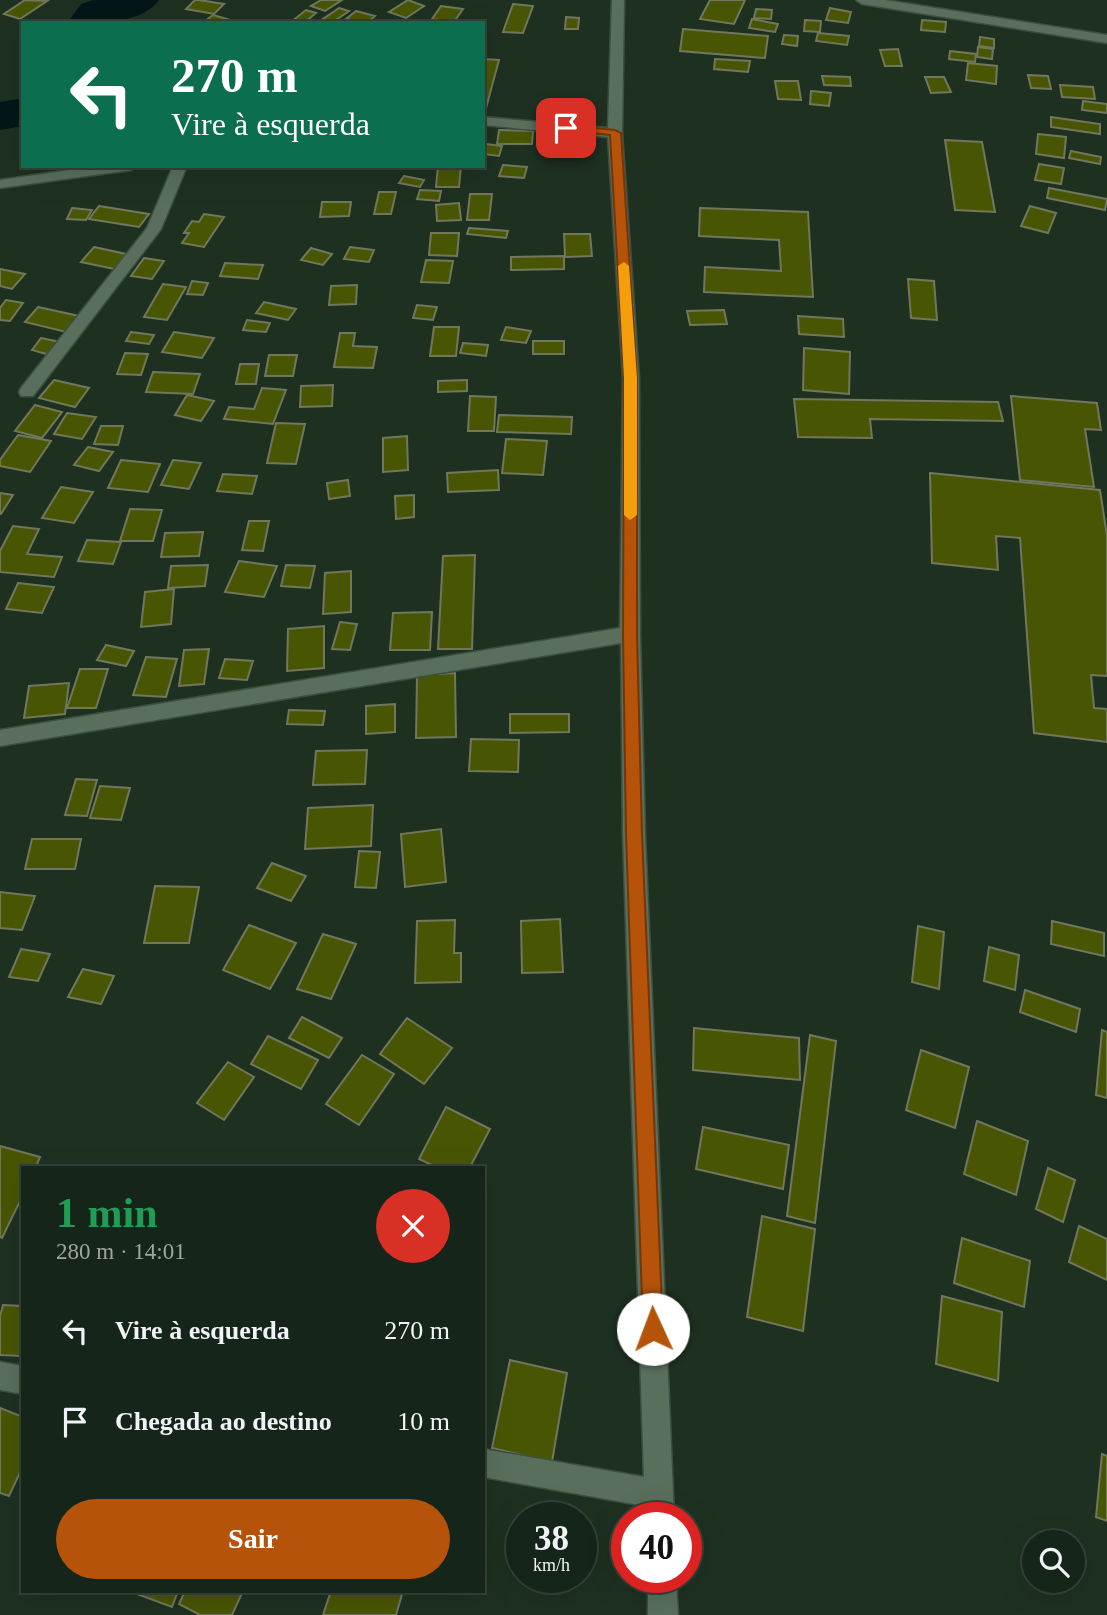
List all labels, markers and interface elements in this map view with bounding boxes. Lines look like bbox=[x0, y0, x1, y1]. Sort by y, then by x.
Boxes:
text: 270 m bbox=[171, 48, 298, 103]
icon: left bbox=[56, 49, 147, 140]
pin bbox=[536, 98, 596, 158]
text: Vire à esquerda bbox=[171, 106, 370, 142]
icon: arrive bbox=[547, 109, 585, 147]
button: close bbox=[376, 1189, 450, 1263]
text: 1 min bbox=[56, 1190, 158, 1236]
text: 280 m · 14:01 bbox=[56, 1239, 186, 1264]
position arrow bbox=[616, 1292, 690, 1366]
icon: left bbox=[56, 1312, 94, 1350]
text: Vire à esquerda bbox=[115, 1316, 290, 1345]
text: 270 m bbox=[384, 1316, 450, 1345]
icon: arrive bbox=[56, 1403, 94, 1441]
text: Chegada ao destino bbox=[115, 1407, 332, 1436]
text: 10 m bbox=[397, 1407, 450, 1436]
button: Sair bbox=[56, 1499, 450, 1579]
speed limit sign: 40 bbox=[611, 1502, 702, 1593]
text: 38 bbox=[534, 1519, 569, 1558]
map controls bbox=[1022, 1530, 1085, 1593]
button: search bbox=[1022, 1530, 1085, 1593]
text: km/h bbox=[533, 1555, 570, 1575]

